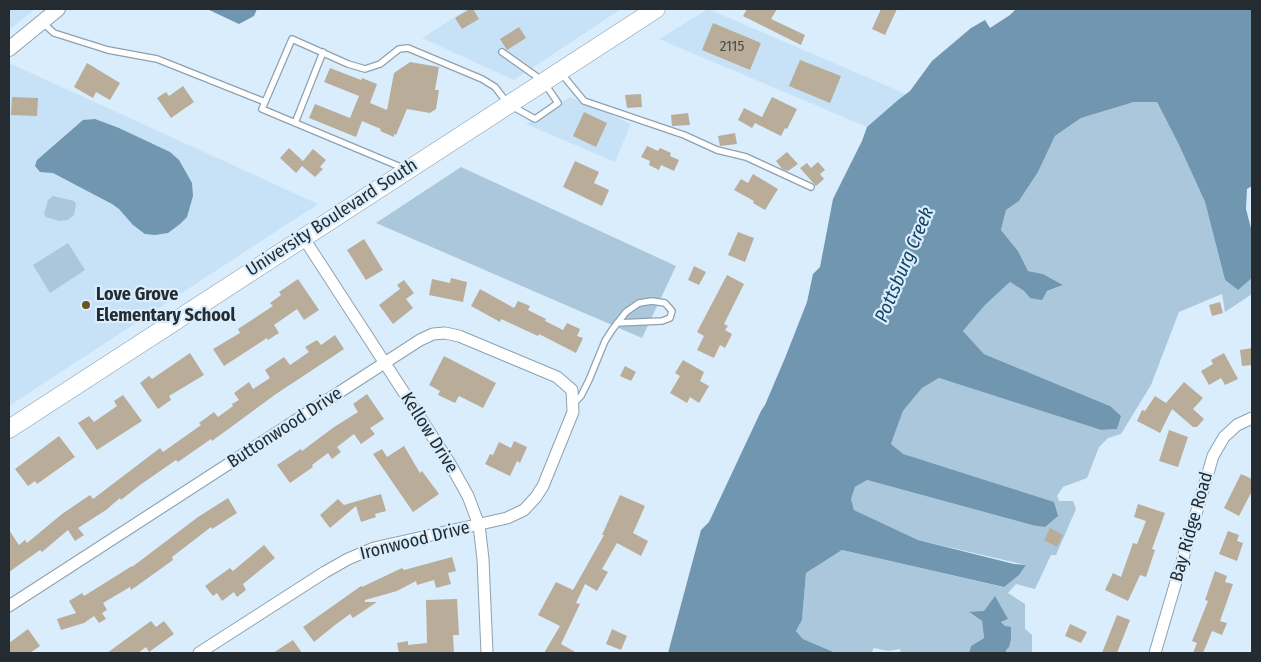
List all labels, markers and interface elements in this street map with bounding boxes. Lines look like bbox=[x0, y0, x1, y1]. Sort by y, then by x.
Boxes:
house number: 2115 bbox=[720, 38, 744, 56]
street label: University Boulevard South bbox=[243, 155, 421, 281]
water label: Pottsburg Creek bbox=[871, 204, 939, 326]
place label: Love Grove Elementary School bbox=[96, 284, 235, 326]
marker: Love Grove Elementary School bbox=[80, 299, 92, 311]
street label: Buttonwood Drive bbox=[224, 383, 346, 473]
street label: Kellow Drive bbox=[396, 389, 462, 477]
street label: Bay Ridge Road bbox=[1166, 470, 1218, 584]
street label: Ironwood Drive bbox=[358, 517, 472, 565]

